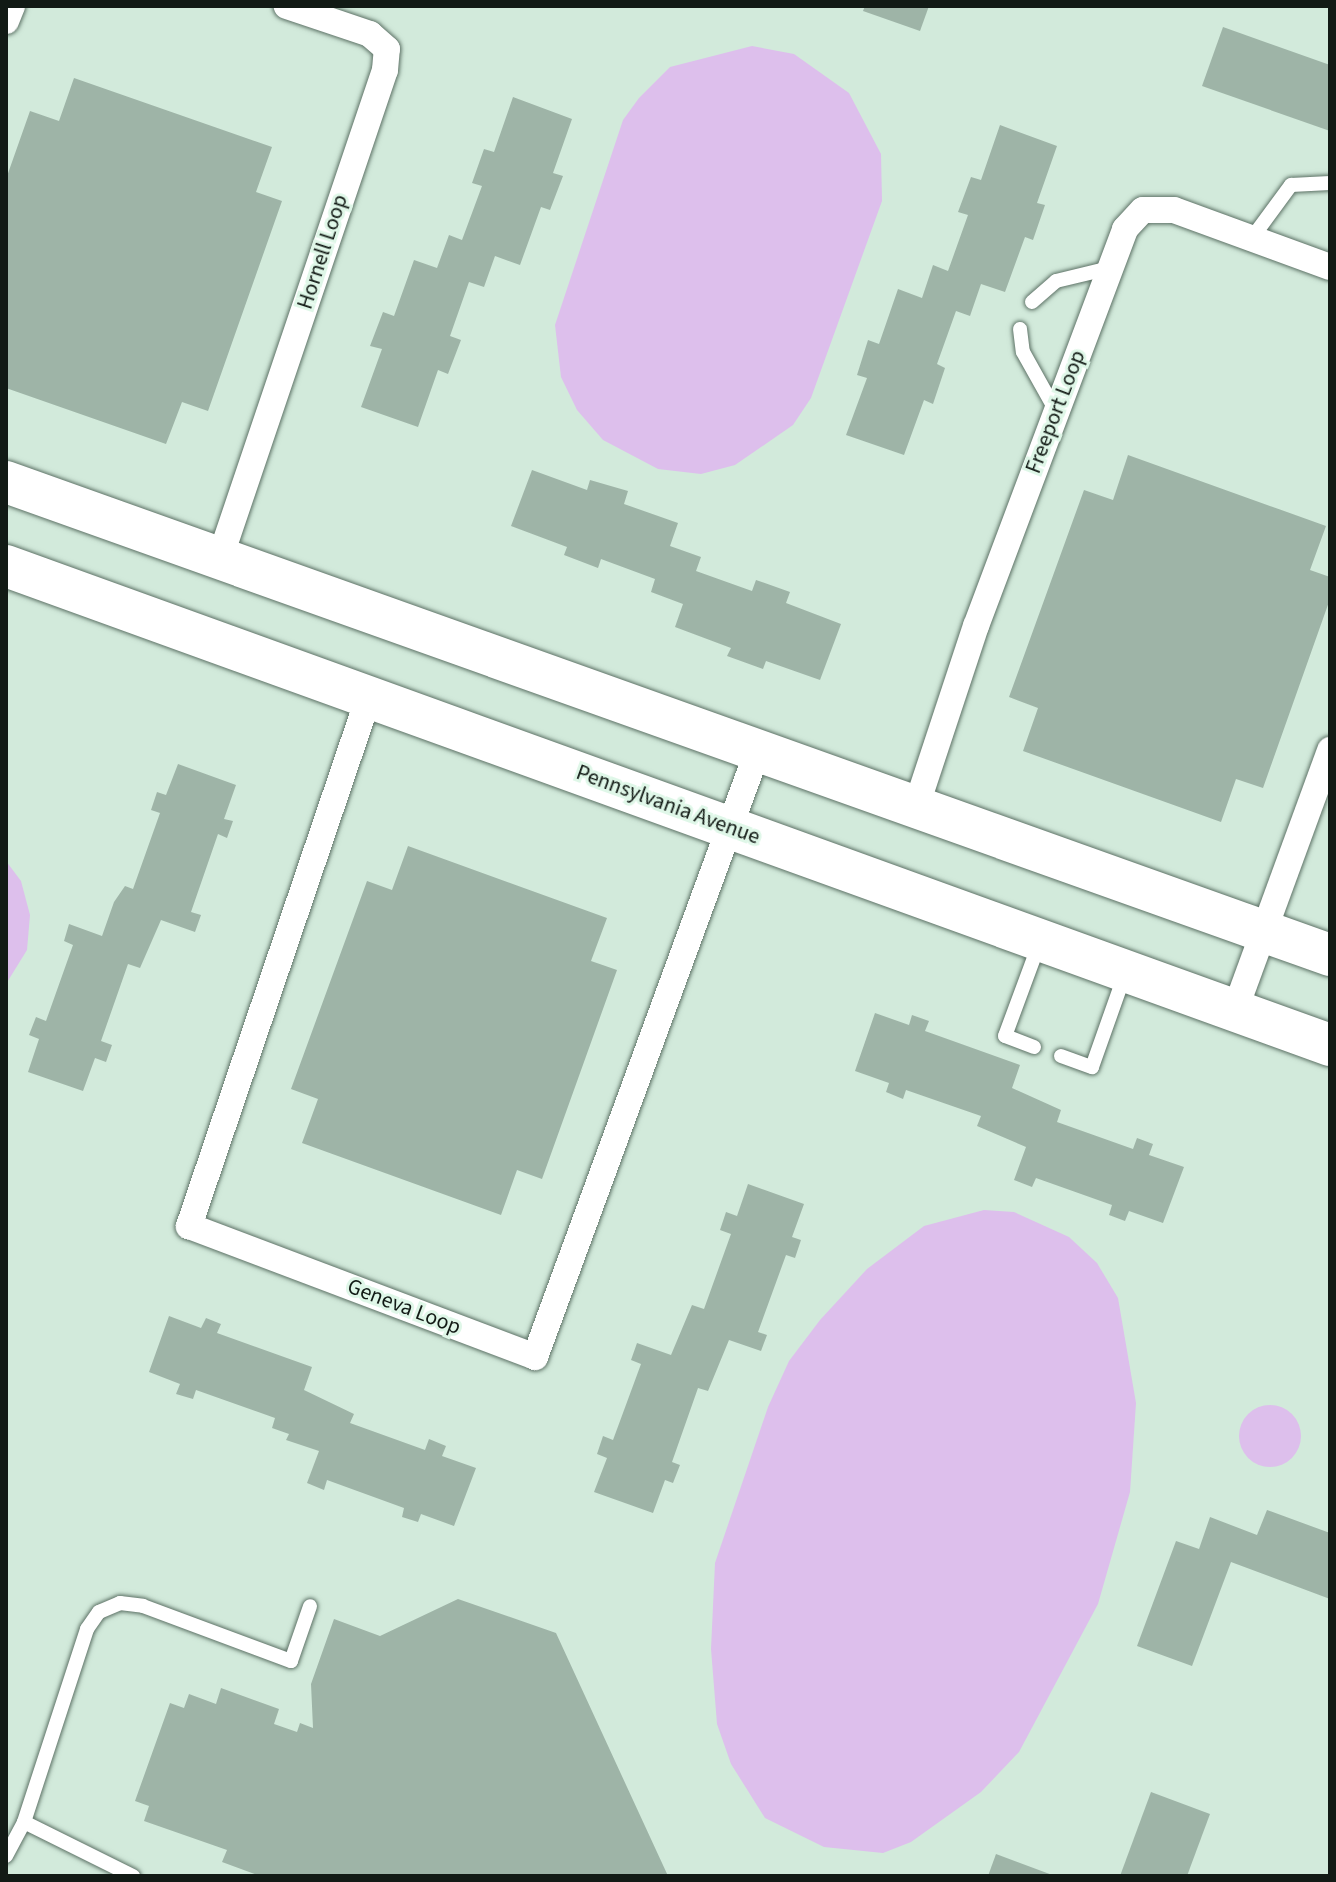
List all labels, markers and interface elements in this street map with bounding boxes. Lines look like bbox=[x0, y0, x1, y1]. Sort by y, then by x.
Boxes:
street label: Hornell Loop bbox=[292, 191, 354, 313]
street label: Freeport Loop bbox=[1020, 347, 1092, 477]
street label: Pennsylvania Avenue bbox=[572, 759, 764, 851]
street label: Geneva Loop bbox=[344, 1273, 464, 1341]

